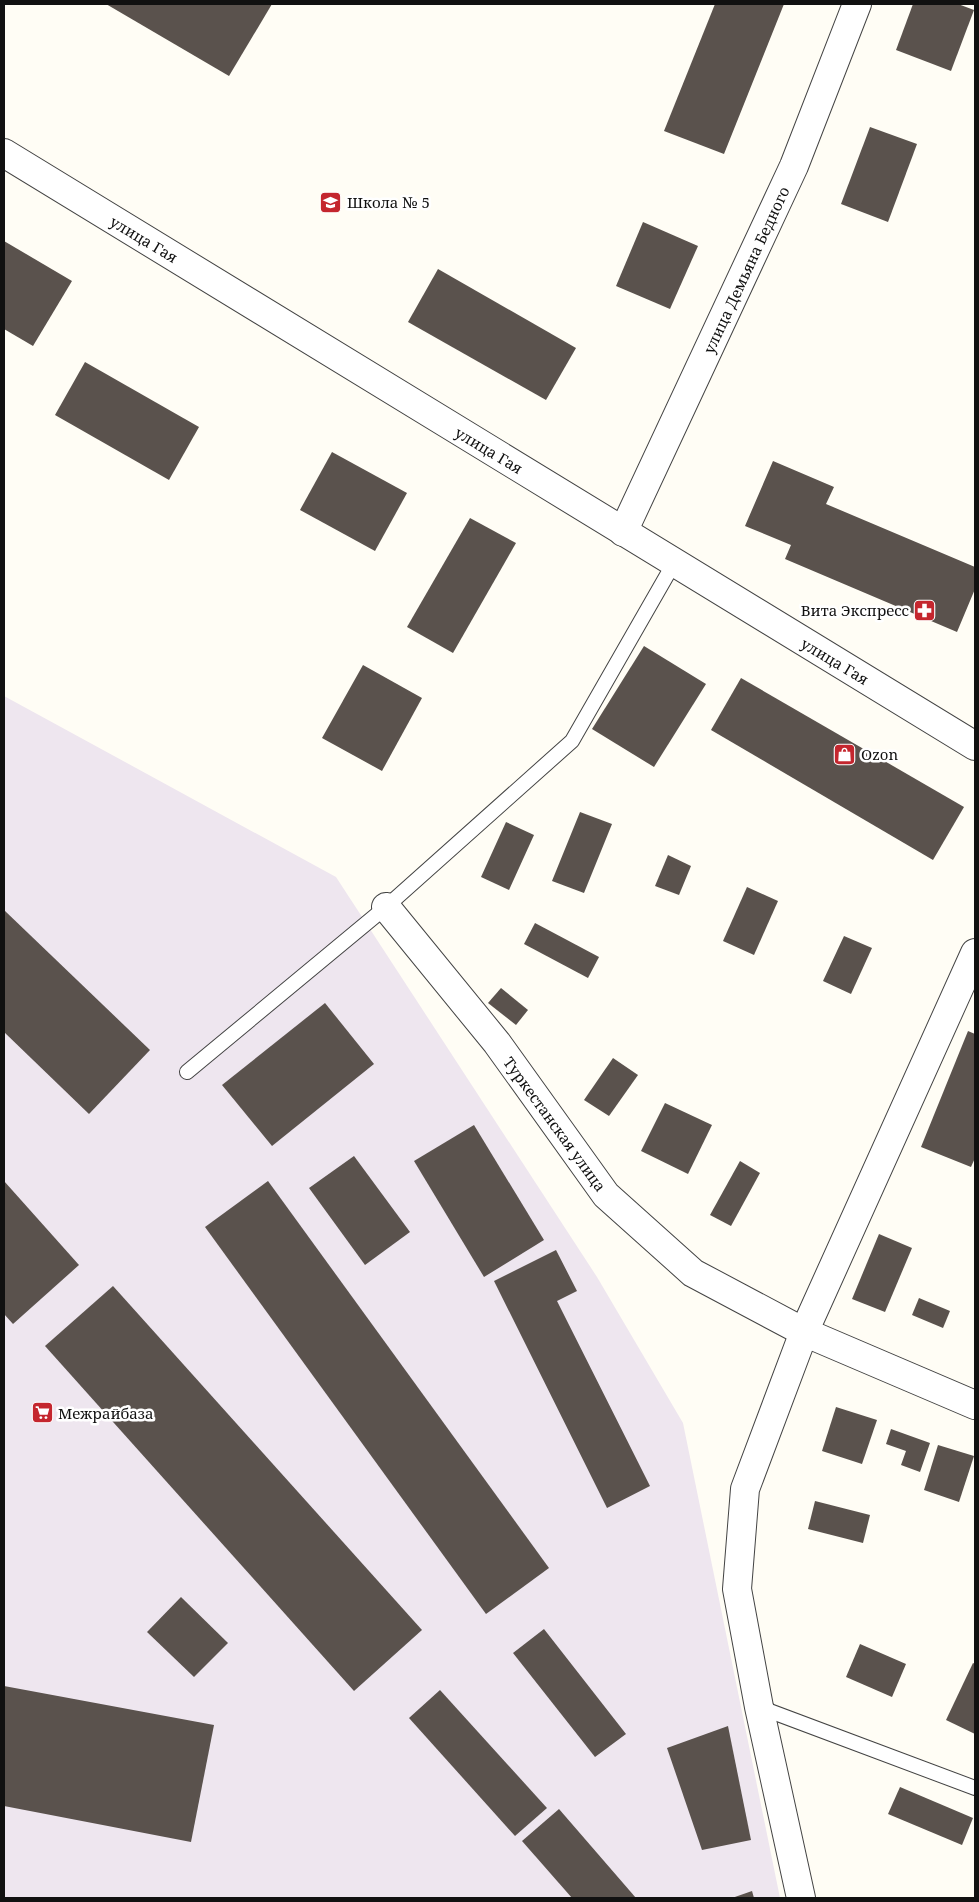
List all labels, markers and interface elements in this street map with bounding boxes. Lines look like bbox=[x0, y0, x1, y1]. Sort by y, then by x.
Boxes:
street label: улица Демьяна Бедного bbox=[698, 183, 794, 357]
school or university icon: Школа № 5 bbox=[319, 190, 343, 214]
place label: Школа № 5 bbox=[347, 192, 430, 212]
street label: улица Гая bbox=[106, 211, 182, 267]
street label: улица Гая bbox=[451, 422, 527, 478]
pharmacy icon: Вита Экспресс bbox=[913, 598, 937, 622]
place label: Вита Экспресс bbox=[801, 600, 909, 620]
street label: улица Гая bbox=[797, 633, 873, 689]
shop icon: Ozon bbox=[833, 742, 857, 766]
place label: Ozon bbox=[861, 744, 898, 764]
street label: Туркестанская улица bbox=[499, 1053, 611, 1195]
supermarket icon: Межрайбаза bbox=[30, 1401, 54, 1425]
place label: Межрайбаза bbox=[58, 1403, 154, 1423]

